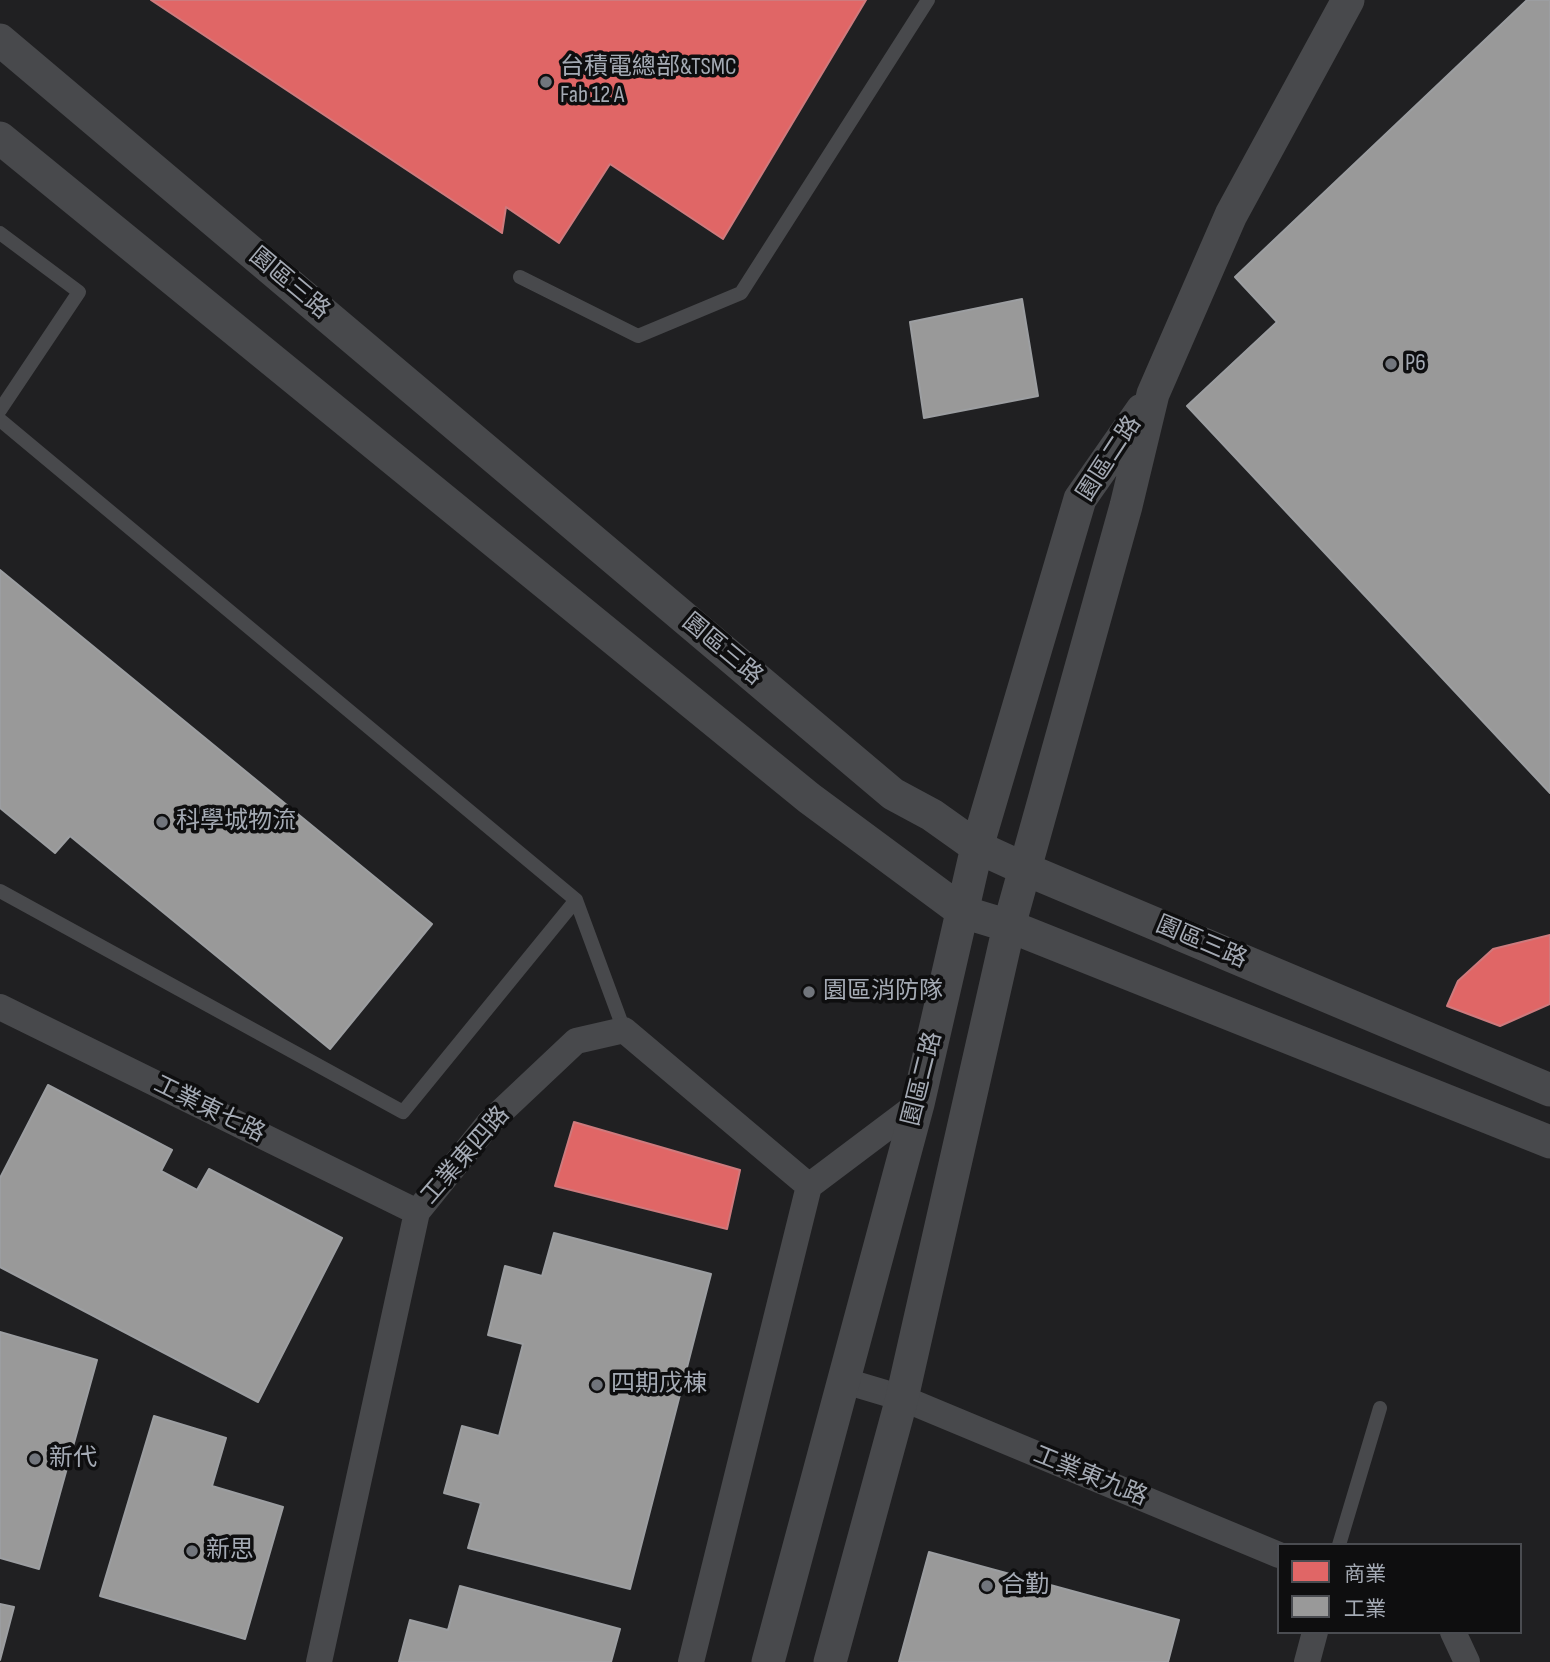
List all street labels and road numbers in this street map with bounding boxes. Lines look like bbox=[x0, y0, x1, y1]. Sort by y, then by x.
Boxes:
street label: 園區三路 bbox=[243, 242, 335, 326]
street label: 園區二路 bbox=[1072, 411, 1148, 507]
street label: 園區三路 bbox=[676, 608, 768, 692]
street label: 園區三路 bbox=[1151, 911, 1251, 975]
street label: 園區二路 bbox=[897, 1029, 949, 1129]
street label: 工業東七路 bbox=[149, 1071, 269, 1149]
street label: 工業東四路 bbox=[416, 1101, 516, 1211]
street label: 工業東九路 bbox=[1029, 1441, 1151, 1513]

